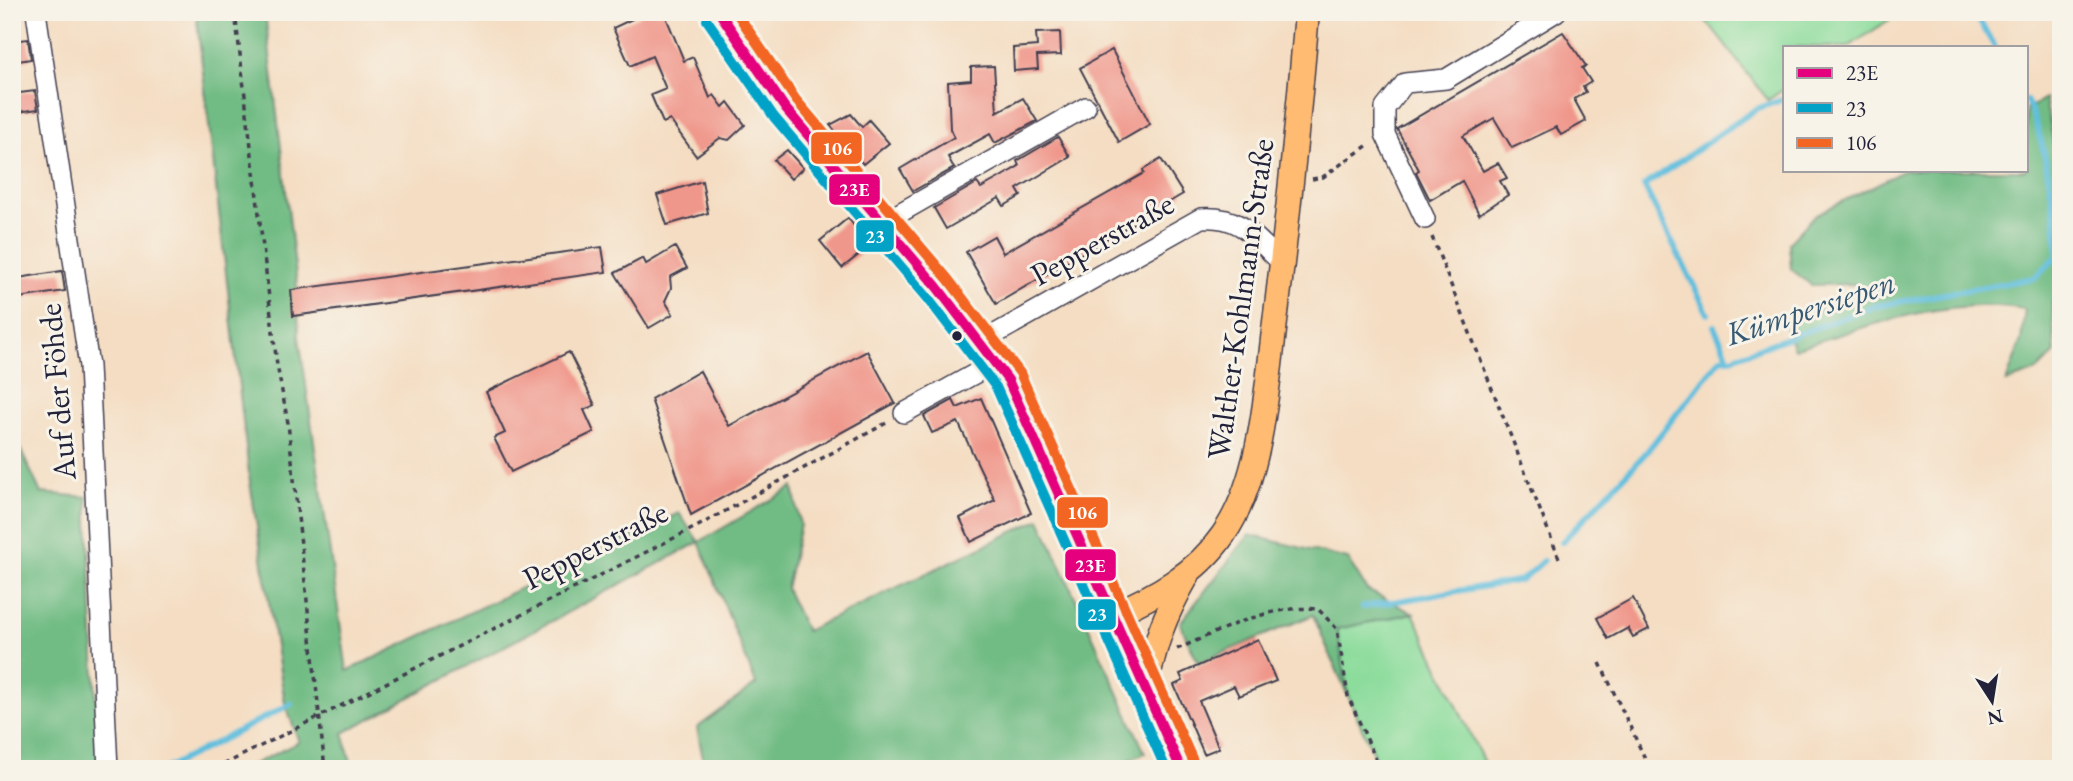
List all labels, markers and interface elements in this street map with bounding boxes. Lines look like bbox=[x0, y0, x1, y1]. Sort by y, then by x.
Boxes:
legend bbox=[1783, 46, 2028, 172]
text: 23E bbox=[1846, 59, 1878, 86]
text: 23 bbox=[1846, 95, 1866, 122]
text: 106 bbox=[1846, 129, 1876, 156]
line badge: 106 bbox=[810, 131, 863, 165]
text: 106 bbox=[822, 136, 852, 161]
street label: Walther-Kohlmann-Straße bbox=[1197, 136, 1283, 462]
line badge: 23E bbox=[828, 173, 881, 206]
text: 23E bbox=[838, 177, 870, 202]
street label: Pepperstraße bbox=[1023, 182, 1181, 296]
line badge: 23 bbox=[855, 219, 895, 253]
text: 23 bbox=[865, 224, 885, 249]
water label: Kümpersiepen bbox=[1719, 260, 1901, 355]
street label: Auf der Föhde bbox=[28, 302, 86, 483]
unlabelled marker bbox=[950, 329, 964, 343]
street label: Pepperstraße bbox=[515, 491, 675, 599]
line badge: 106 bbox=[1056, 496, 1109, 529]
text: 106 bbox=[1067, 500, 1097, 525]
line badge: 23E bbox=[1064, 548, 1117, 582]
text: 23E bbox=[1074, 553, 1106, 578]
line badge: 23 bbox=[1077, 598, 1117, 631]
text: 23 bbox=[1087, 602, 1107, 627]
north arrow bbox=[1958, 666, 2028, 736]
text: N bbox=[1985, 703, 2006, 731]

